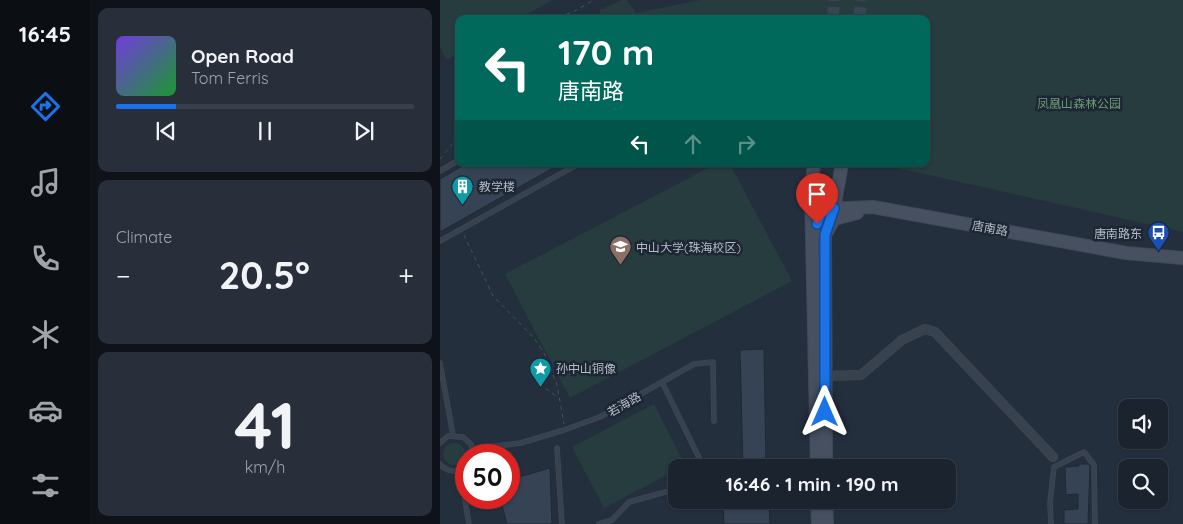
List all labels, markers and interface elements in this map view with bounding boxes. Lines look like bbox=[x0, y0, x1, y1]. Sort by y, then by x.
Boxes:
text: 16:45 bbox=[19, 20, 71, 48]
text: 170 m bbox=[558, 30, 654, 74]
icon: left bbox=[475, 35, 540, 100]
text: Open Road bbox=[191, 44, 294, 68]
text: Tom Ferris bbox=[191, 68, 268, 88]
text: 唐南路 bbox=[558, 77, 624, 105]
icon: directions bbox=[28, 89, 63, 124]
park label: 凤凰山森林公园 bbox=[1037, 96, 1121, 111]
icon: previous bbox=[152, 117, 180, 145]
icon: pause bbox=[251, 117, 279, 145]
icon: next bbox=[350, 117, 378, 145]
icon: left bbox=[626, 130, 654, 158]
icon: ahead bbox=[679, 130, 707, 158]
icon: right bbox=[732, 130, 760, 158]
icon: music bbox=[28, 165, 63, 200]
pin bbox=[796, 173, 838, 224]
building icon: 教学楼 bbox=[451, 174, 475, 205]
place label: 教学楼 bbox=[479, 179, 515, 194]
icon: arrive bbox=[803, 180, 831, 208]
street label: 唐南路 bbox=[971, 217, 1009, 239]
bus stop icon: 唐南路东 bbox=[1146, 221, 1170, 252]
place label: 唐南路东 bbox=[1094, 226, 1142, 241]
text: Climate bbox=[116, 227, 172, 247]
school or university icon: 中山大学(珠海校区) bbox=[608, 235, 632, 266]
place label: 中山大学(珠海校区) bbox=[636, 240, 741, 255]
icon: phone bbox=[28, 241, 63, 276]
text: 20.5° bbox=[219, 251, 310, 299]
text: − bbox=[116, 258, 131, 293]
text: + bbox=[398, 258, 414, 293]
icon: climate bbox=[28, 317, 63, 352]
place icon: 孙中山铜像 bbox=[528, 356, 552, 387]
place label: 孙中山铜像 bbox=[556, 361, 616, 376]
text: 41 bbox=[234, 384, 296, 465]
position arrow bbox=[798, 385, 850, 437]
street label: 若海路 bbox=[605, 389, 643, 419]
icon: car bbox=[28, 393, 63, 428]
map controls bbox=[1118, 399, 1168, 509]
button: sound bbox=[1118, 399, 1168, 449]
speed limit sign: 50 bbox=[455, 444, 520, 509]
text: km/h bbox=[245, 457, 285, 477]
button: search bbox=[1118, 459, 1168, 509]
icon: filters bbox=[28, 468, 63, 503]
text: 16:46 · 1 min · 190 m bbox=[725, 472, 899, 496]

